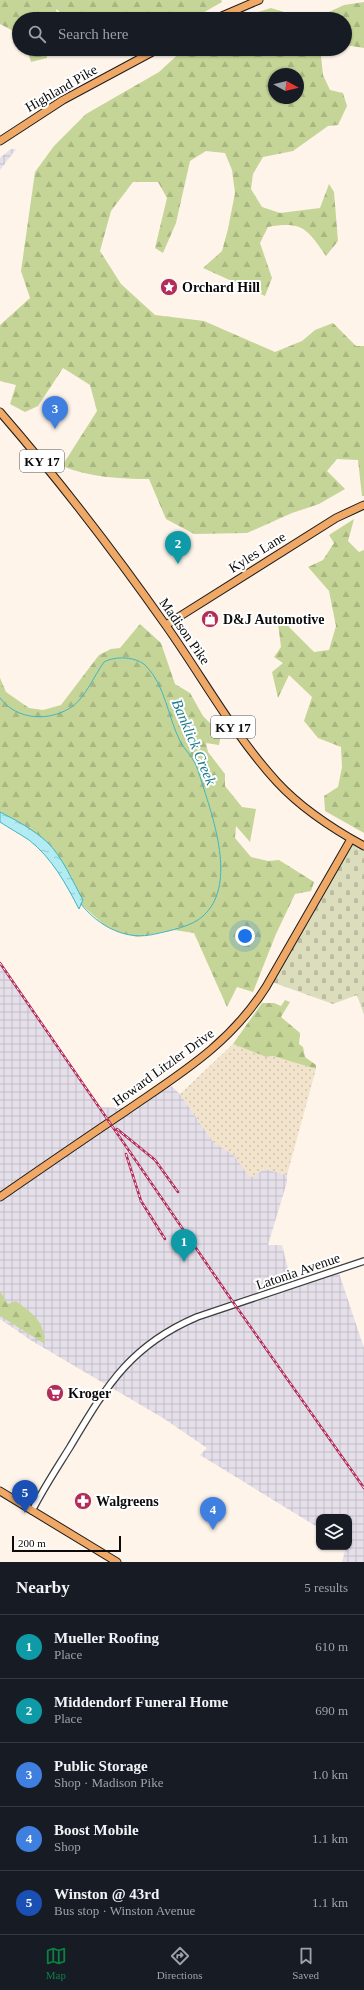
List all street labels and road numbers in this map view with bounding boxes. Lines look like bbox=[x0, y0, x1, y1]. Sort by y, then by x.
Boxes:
street label: Highland Pike bbox=[23, 62, 100, 115]
road number: KY 17 bbox=[20, 450, 64, 472]
street label: Kyles Lane bbox=[226, 529, 288, 576]
street label: Madison Pike bbox=[156, 595, 213, 667]
road number: KY 17 bbox=[211, 716, 255, 738]
street label: Howard Litzler Drive bbox=[110, 1026, 217, 1109]
street label: Latonia Avenue bbox=[254, 1250, 342, 1293]

